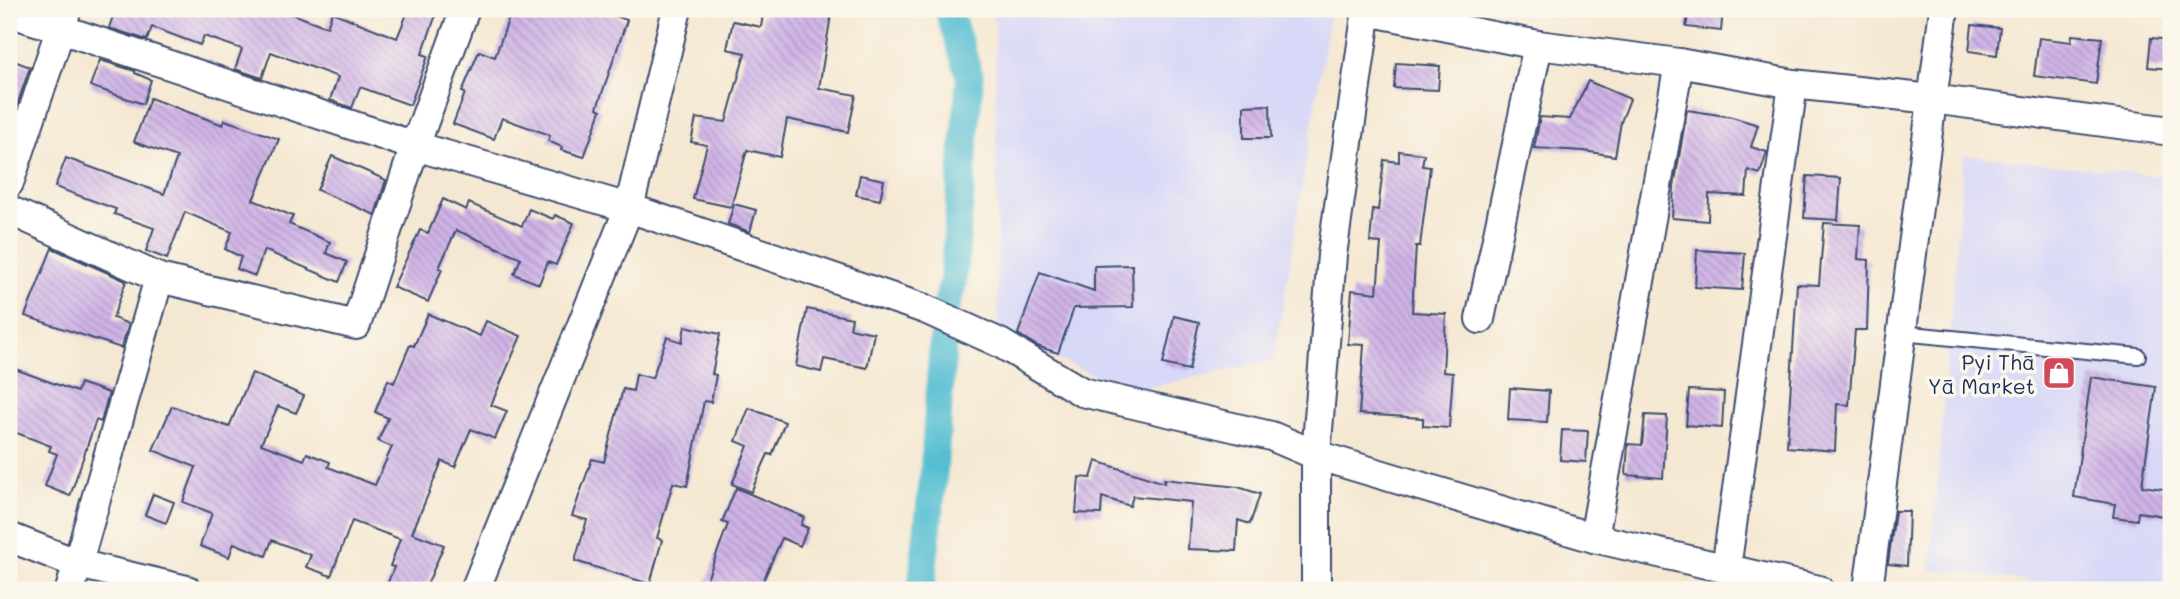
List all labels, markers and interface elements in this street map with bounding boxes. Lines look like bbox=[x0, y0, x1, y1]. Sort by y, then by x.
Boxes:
place label: Pyi Thā Yā Market bbox=[1928, 348, 2035, 399]
shop icon: Pyi Thā Yā Market bbox=[2040, 354, 2078, 392]

